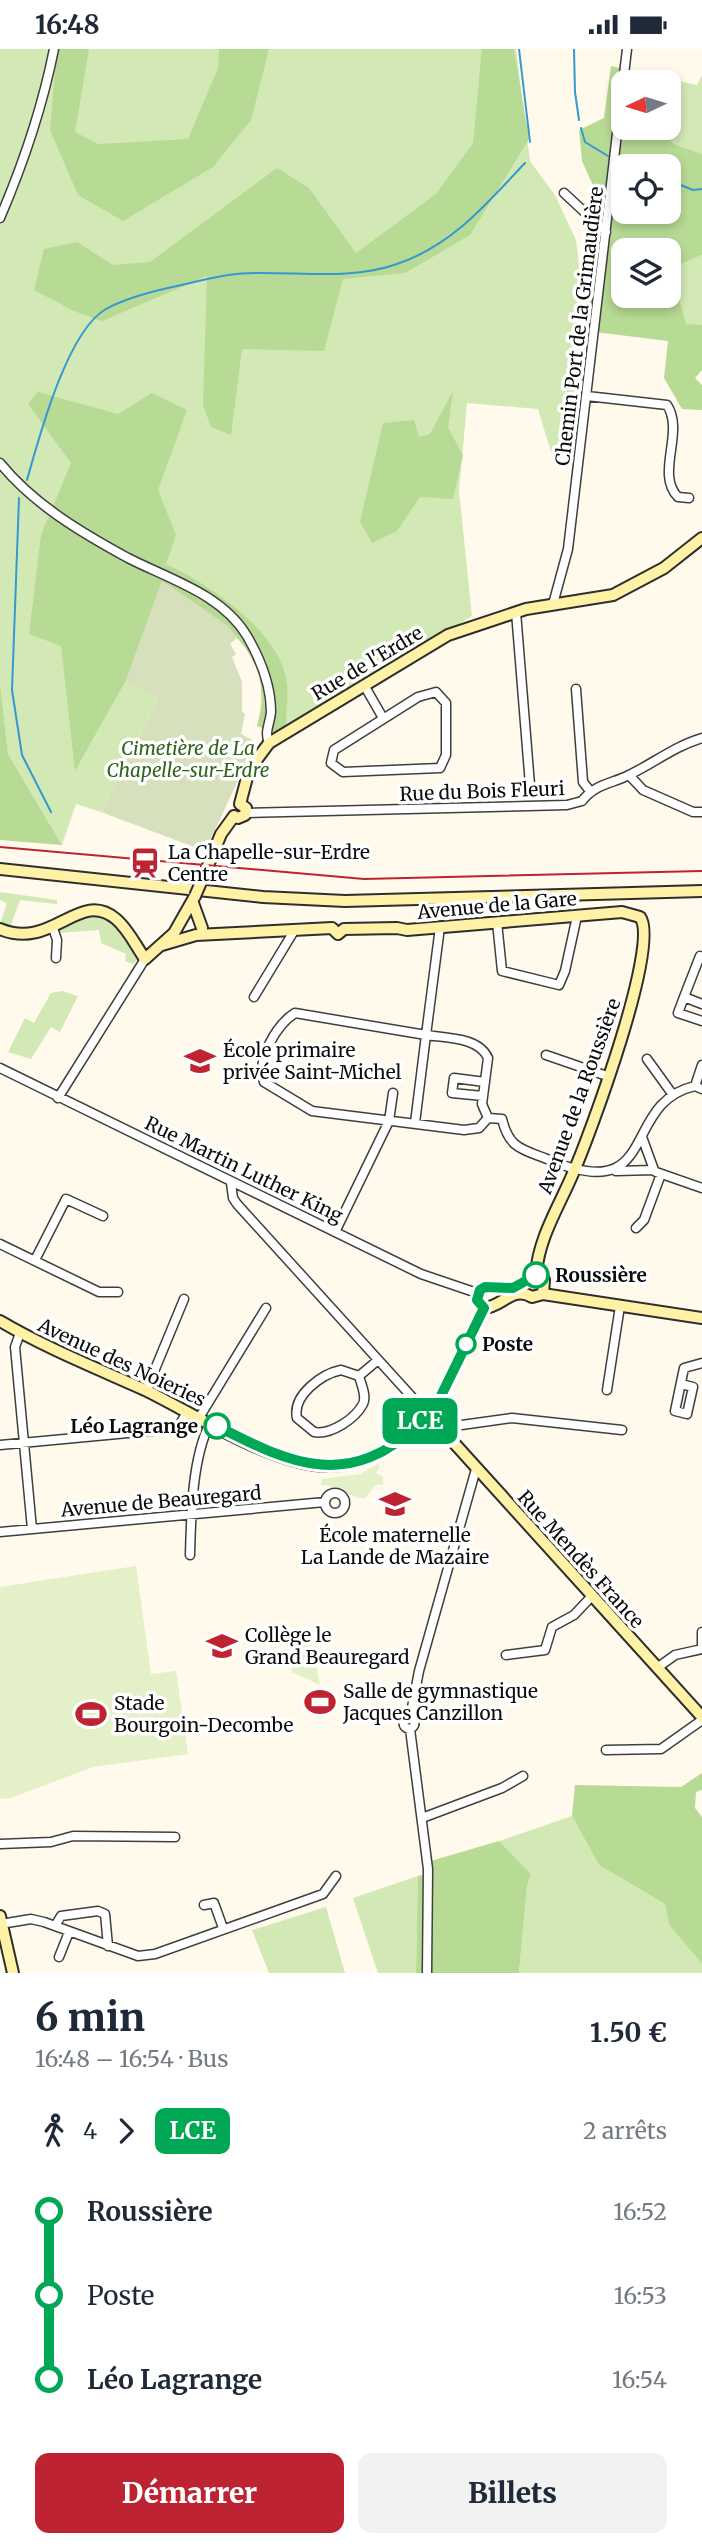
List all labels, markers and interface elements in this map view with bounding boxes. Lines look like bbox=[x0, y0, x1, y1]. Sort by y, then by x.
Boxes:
text: 16:48 bbox=[35, 8, 100, 41]
north arrow bbox=[611, 70, 681, 140]
map controls bbox=[611, 70, 681, 308]
button: locate bbox=[611, 154, 681, 224]
street label: Chemin Port de la Grimaudière bbox=[550, 185, 608, 467]
button: layers bbox=[611, 238, 681, 308]
street label: Rue de l'Erdre bbox=[307, 620, 427, 706]
park label: Cimetière de La Chapelle-sur-Erdre bbox=[107, 736, 270, 782]
street label: Rue du Bois Fleuri bbox=[399, 776, 565, 806]
place label: La Chapelle-sur-Erdre Centre bbox=[168, 840, 370, 886]
station icon: La Chapelle-sur-Erdre Centre bbox=[128, 846, 162, 880]
street label: Avenue de la Gare bbox=[415, 886, 578, 924]
street label: Avenue de la Roussière bbox=[532, 995, 626, 1198]
place label: École primaire privée Saint-Michel bbox=[223, 1038, 402, 1084]
school or university icon: École primaire privée Saint-Michel bbox=[183, 1044, 217, 1078]
street label: Rue Martin Luther King bbox=[141, 1111, 347, 1228]
marker: Roussière bbox=[523, 1262, 549, 1288]
place label: Roussière bbox=[555, 1263, 647, 1287]
street label: Avenue des Noieries bbox=[33, 1312, 210, 1411]
place label: Poste bbox=[482, 1332, 533, 1356]
marker: Poste bbox=[456, 1334, 476, 1354]
line badge: LCE bbox=[380, 1398, 460, 1444]
text: LCE bbox=[396, 1405, 444, 1436]
marker: Léo Lagrange bbox=[204, 1413, 230, 1439]
place label: Léo Lagrange bbox=[70, 1414, 198, 1438]
street label: Avenue de Beauregard bbox=[59, 1480, 262, 1522]
street label: Rue Mendès France bbox=[513, 1485, 649, 1633]
school or university icon: École maternelle La Lande de Mazaire bbox=[378, 1487, 412, 1521]
place label: École maternelle La Lande de Mazaire bbox=[301, 1523, 489, 1569]
place label: Collège le Grand Beauregard bbox=[245, 1623, 410, 1669]
school or university icon: Collège le Grand Beauregard bbox=[205, 1629, 239, 1663]
place label: Salle de gymnastique Jacques Canzillon bbox=[342, 1679, 538, 1725]
sports icon: Salle de gymnastique Jacques Canzillon bbox=[303, 1685, 337, 1719]
place label: Stade Bourgoin-Decombe bbox=[114, 1691, 294, 1737]
sports icon: Stade Bourgoin-Decombe bbox=[74, 1697, 108, 1731]
text: 6 min bbox=[35, 1994, 145, 2041]
text: 1.50 € bbox=[590, 2016, 667, 2049]
text: 16:48 – 16:54 · Bus bbox=[35, 2044, 229, 2073]
icon: walk bbox=[35, 2112, 73, 2150]
icon: forward bbox=[107, 2112, 145, 2150]
text: LCE bbox=[169, 2115, 216, 2146]
text: 4 bbox=[83, 2116, 97, 2145]
text: 2 arrêts bbox=[583, 2116, 667, 2145]
text: Roussière bbox=[87, 2195, 213, 2228]
text: 16:52 bbox=[613, 2197, 667, 2226]
text: Poste bbox=[87, 2279, 154, 2312]
text: 16:53 bbox=[614, 2281, 667, 2310]
text: Léo Lagrange bbox=[87, 2363, 262, 2396]
text: 16:54 bbox=[612, 2365, 667, 2394]
button: Démarrer bbox=[35, 2453, 344, 2533]
button: Billets bbox=[358, 2453, 667, 2533]

